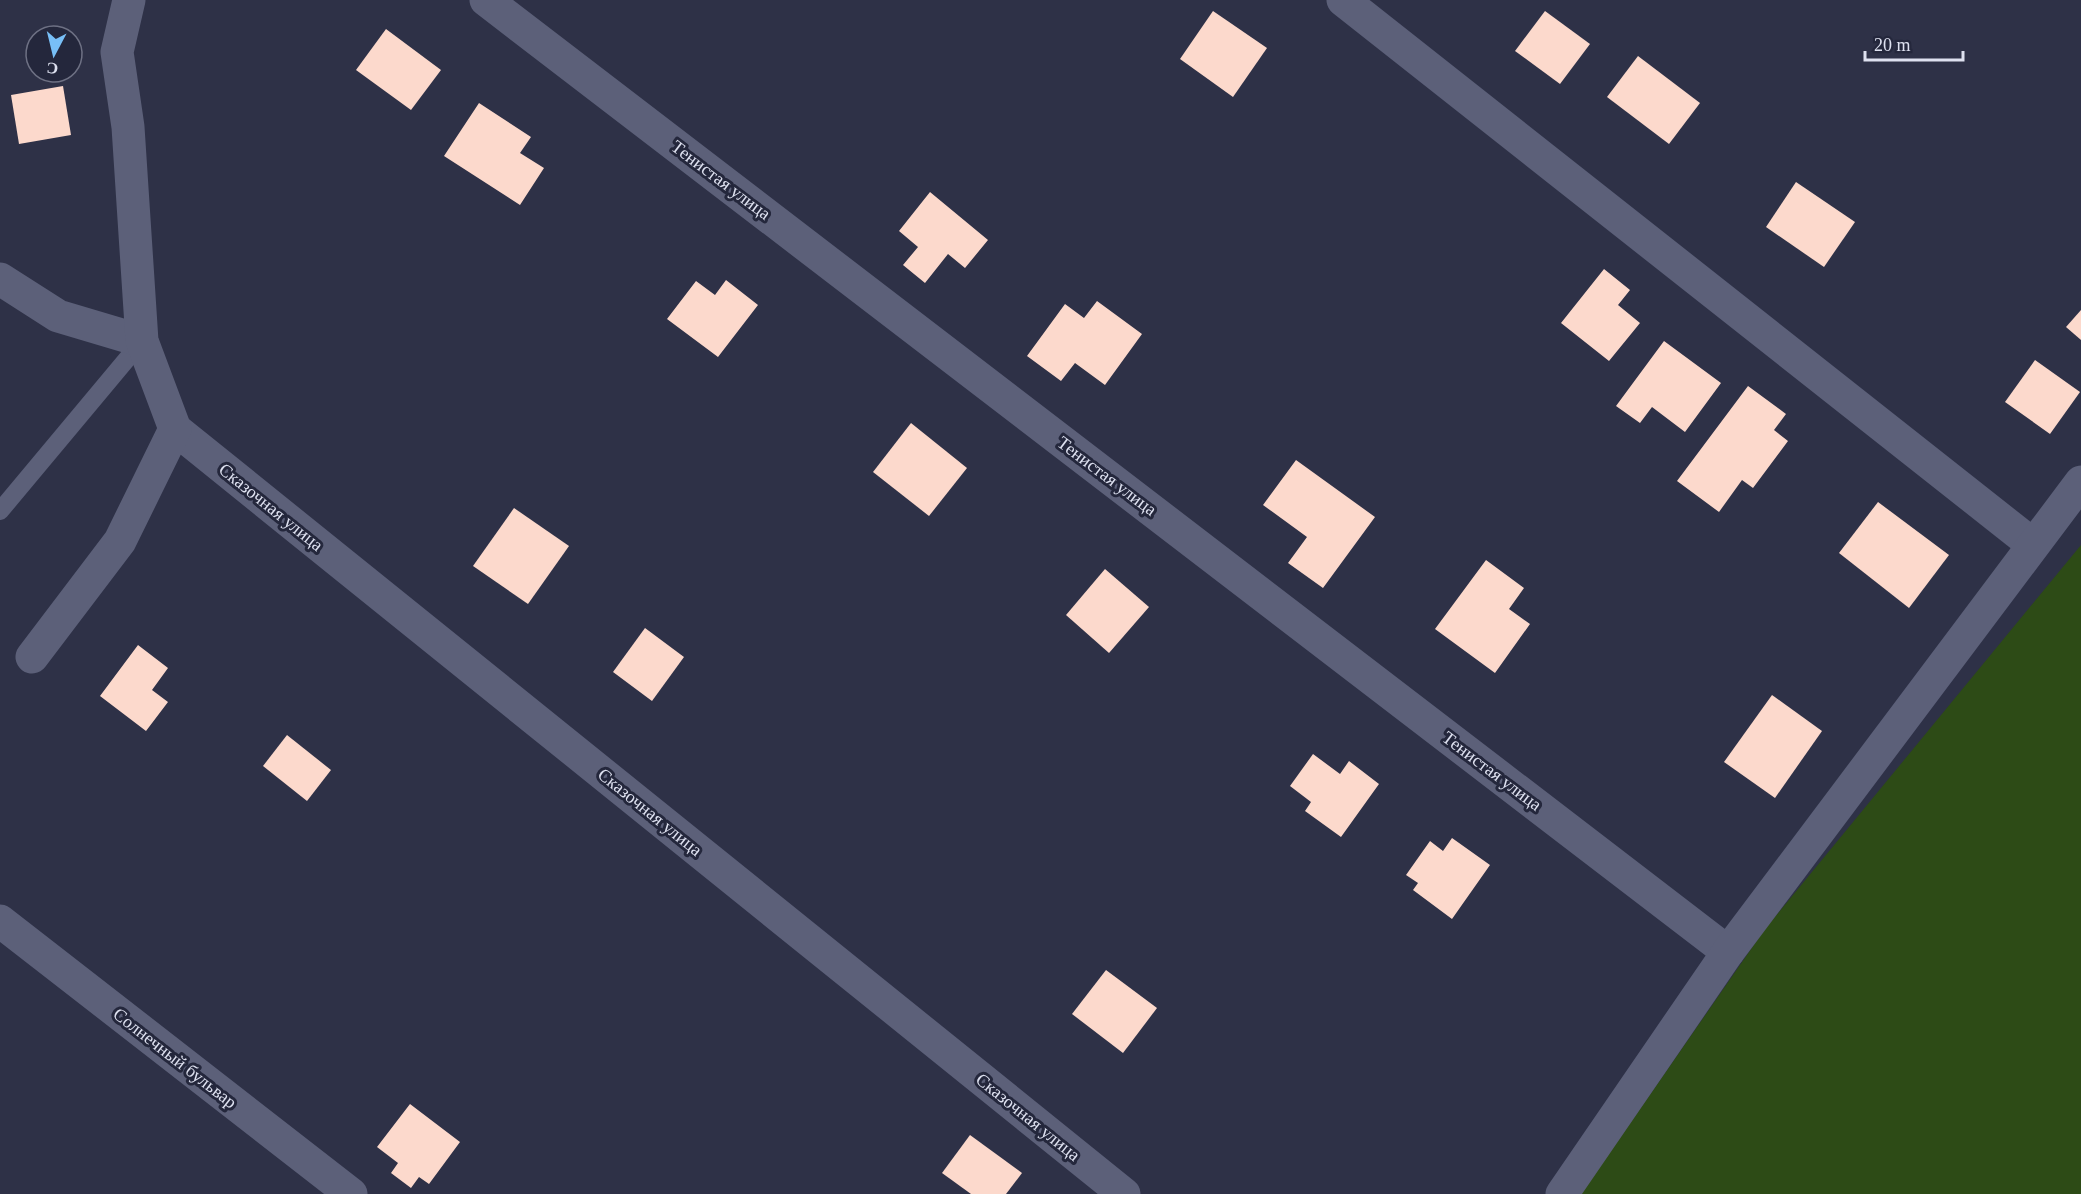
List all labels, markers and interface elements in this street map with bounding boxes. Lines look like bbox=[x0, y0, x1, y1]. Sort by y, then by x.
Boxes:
north arrow bbox=[24, 24, 84, 84]
scale bar bbox=[1865, 24, 1962, 62]
text: 20 m bbox=[1874, 35, 1911, 55]
text: С bbox=[45, 59, 59, 78]
street label: Тенистая улица bbox=[668, 136, 774, 224]
street label: Тенистая улица bbox=[1054, 432, 1160, 520]
street label: Сказочная улица bbox=[215, 459, 327, 555]
street label: Тенистая улица bbox=[1439, 727, 1545, 815]
street label: Сказочная улица bbox=[594, 764, 706, 860]
street label: Солнечный бульвар bbox=[109, 1004, 241, 1112]
street label: Сказочная улица bbox=[972, 1069, 1084, 1165]

